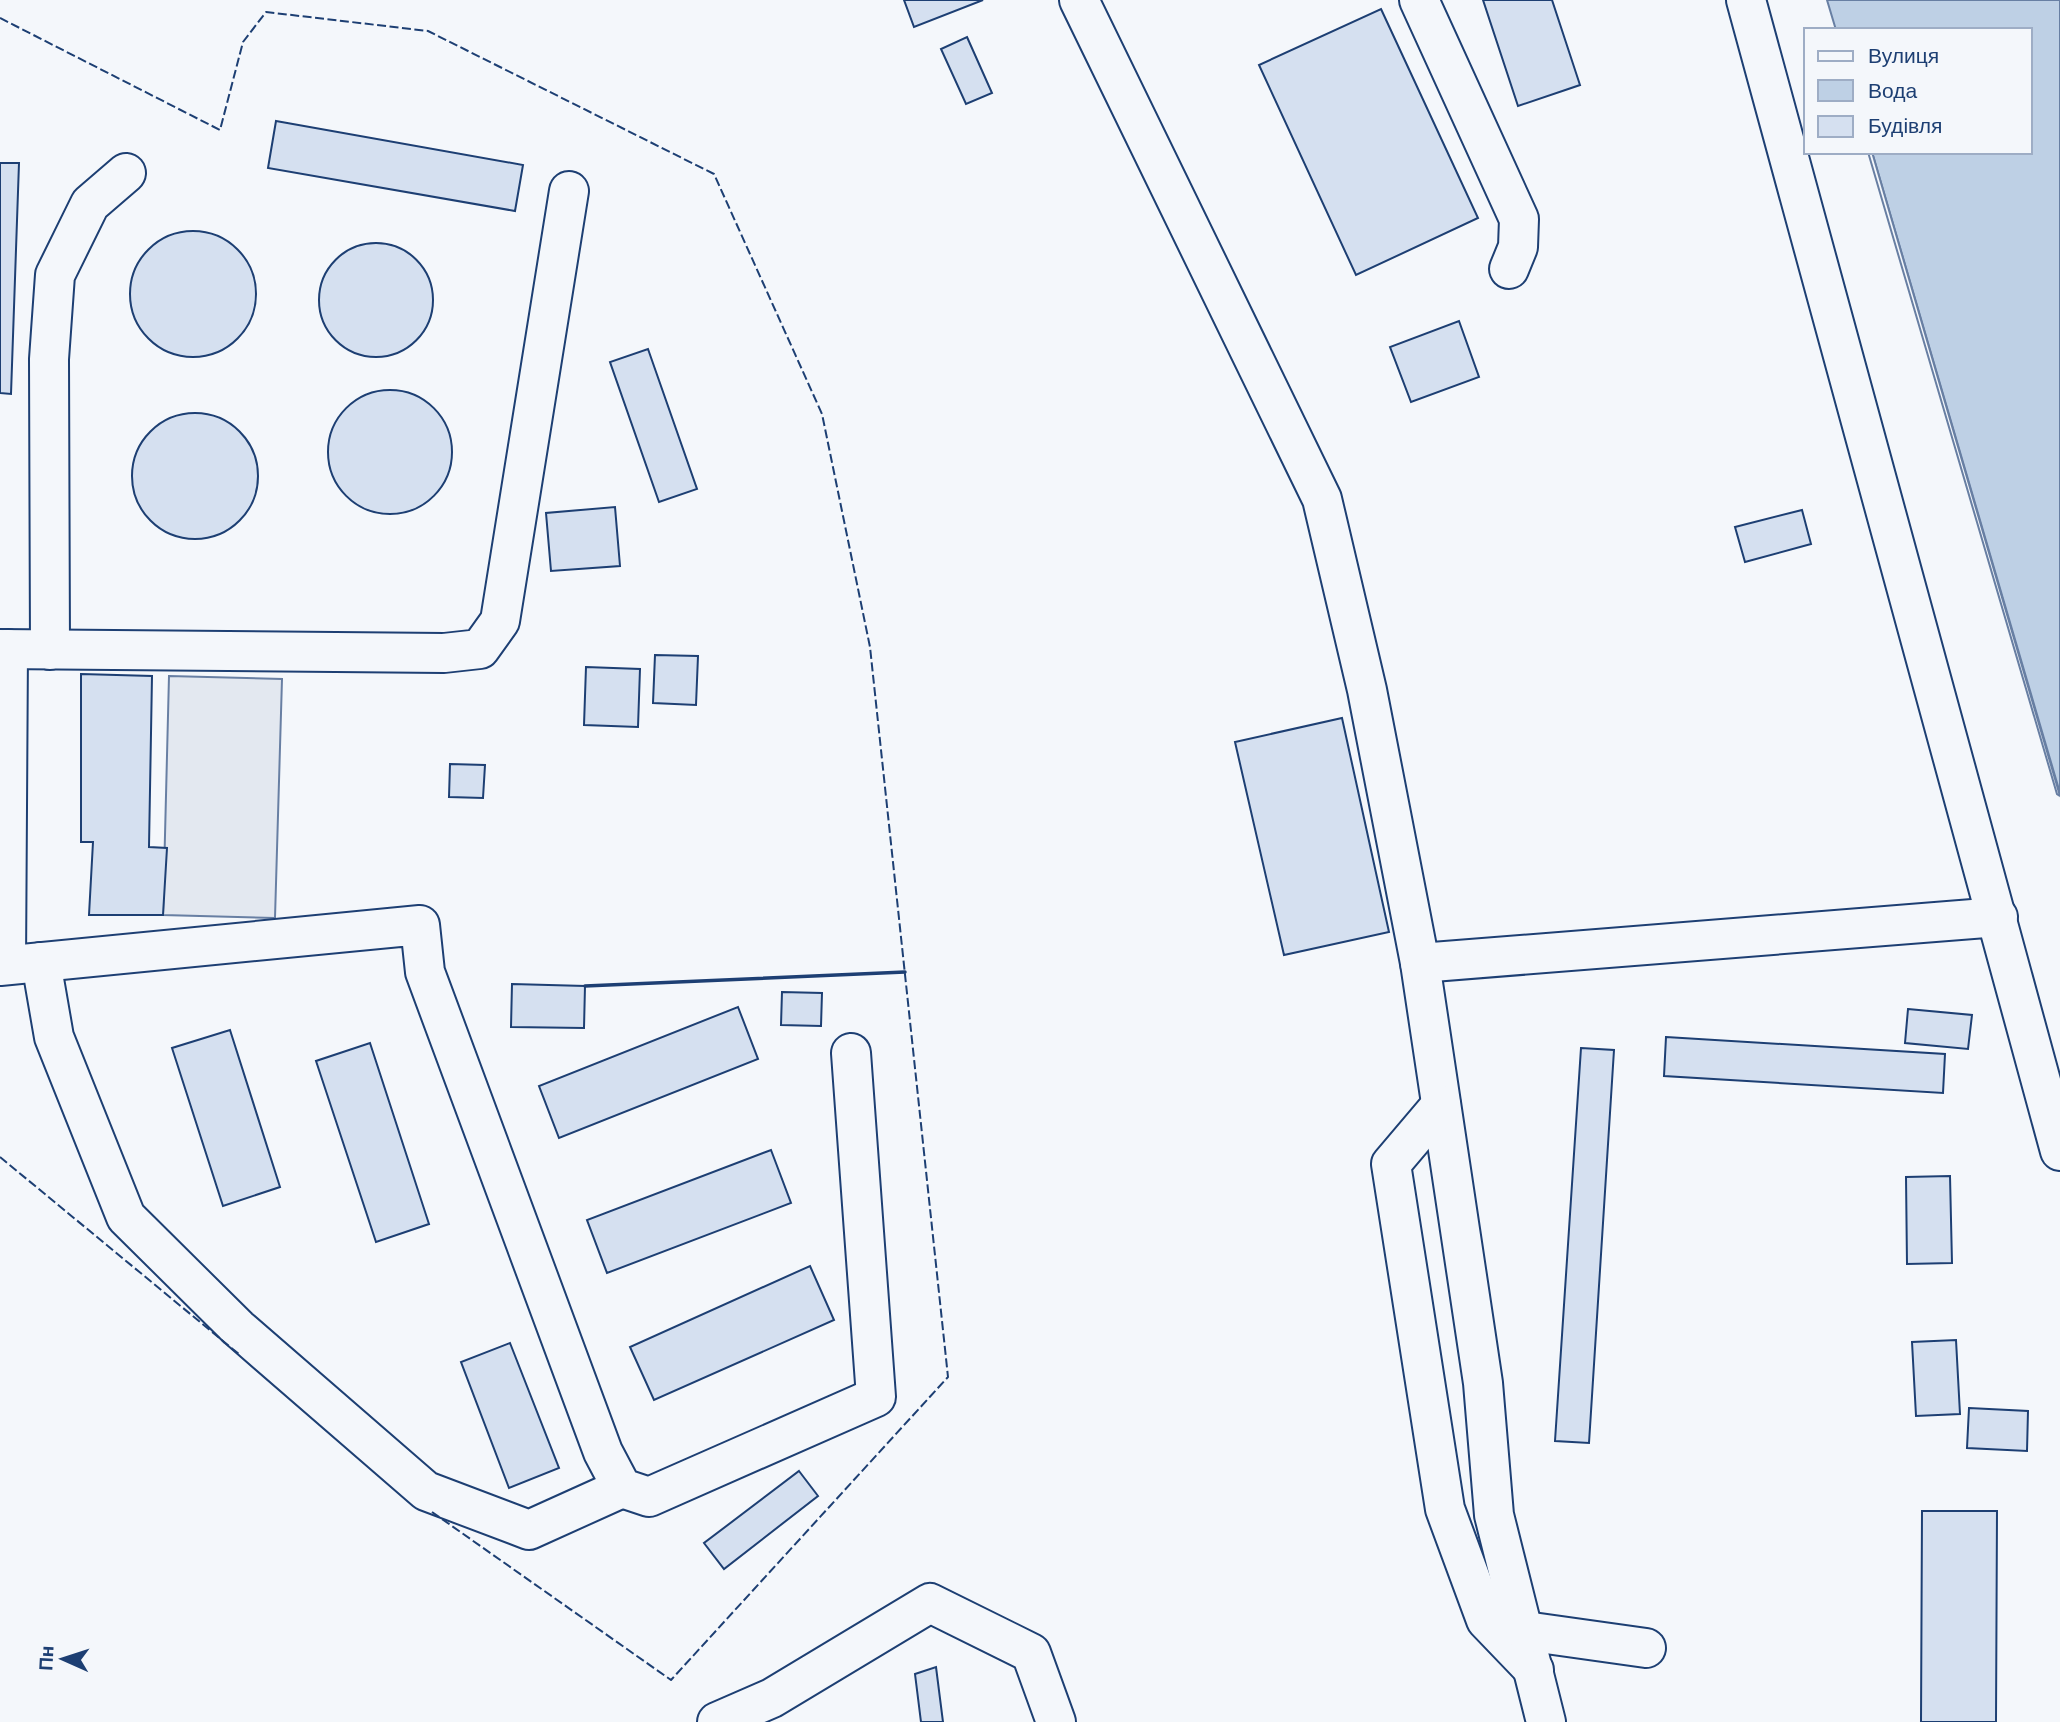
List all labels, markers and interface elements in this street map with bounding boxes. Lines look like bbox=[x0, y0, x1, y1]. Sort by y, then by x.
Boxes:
legend bbox=[1804, 28, 2032, 154]
text: Вулиця bbox=[1868, 42, 1939, 70]
text: Вода bbox=[1868, 77, 1917, 105]
text: Будівля bbox=[1868, 112, 1942, 140]
north arrow bbox=[28, 1624, 98, 1694]
text: Пн bbox=[33, 1645, 60, 1671]

